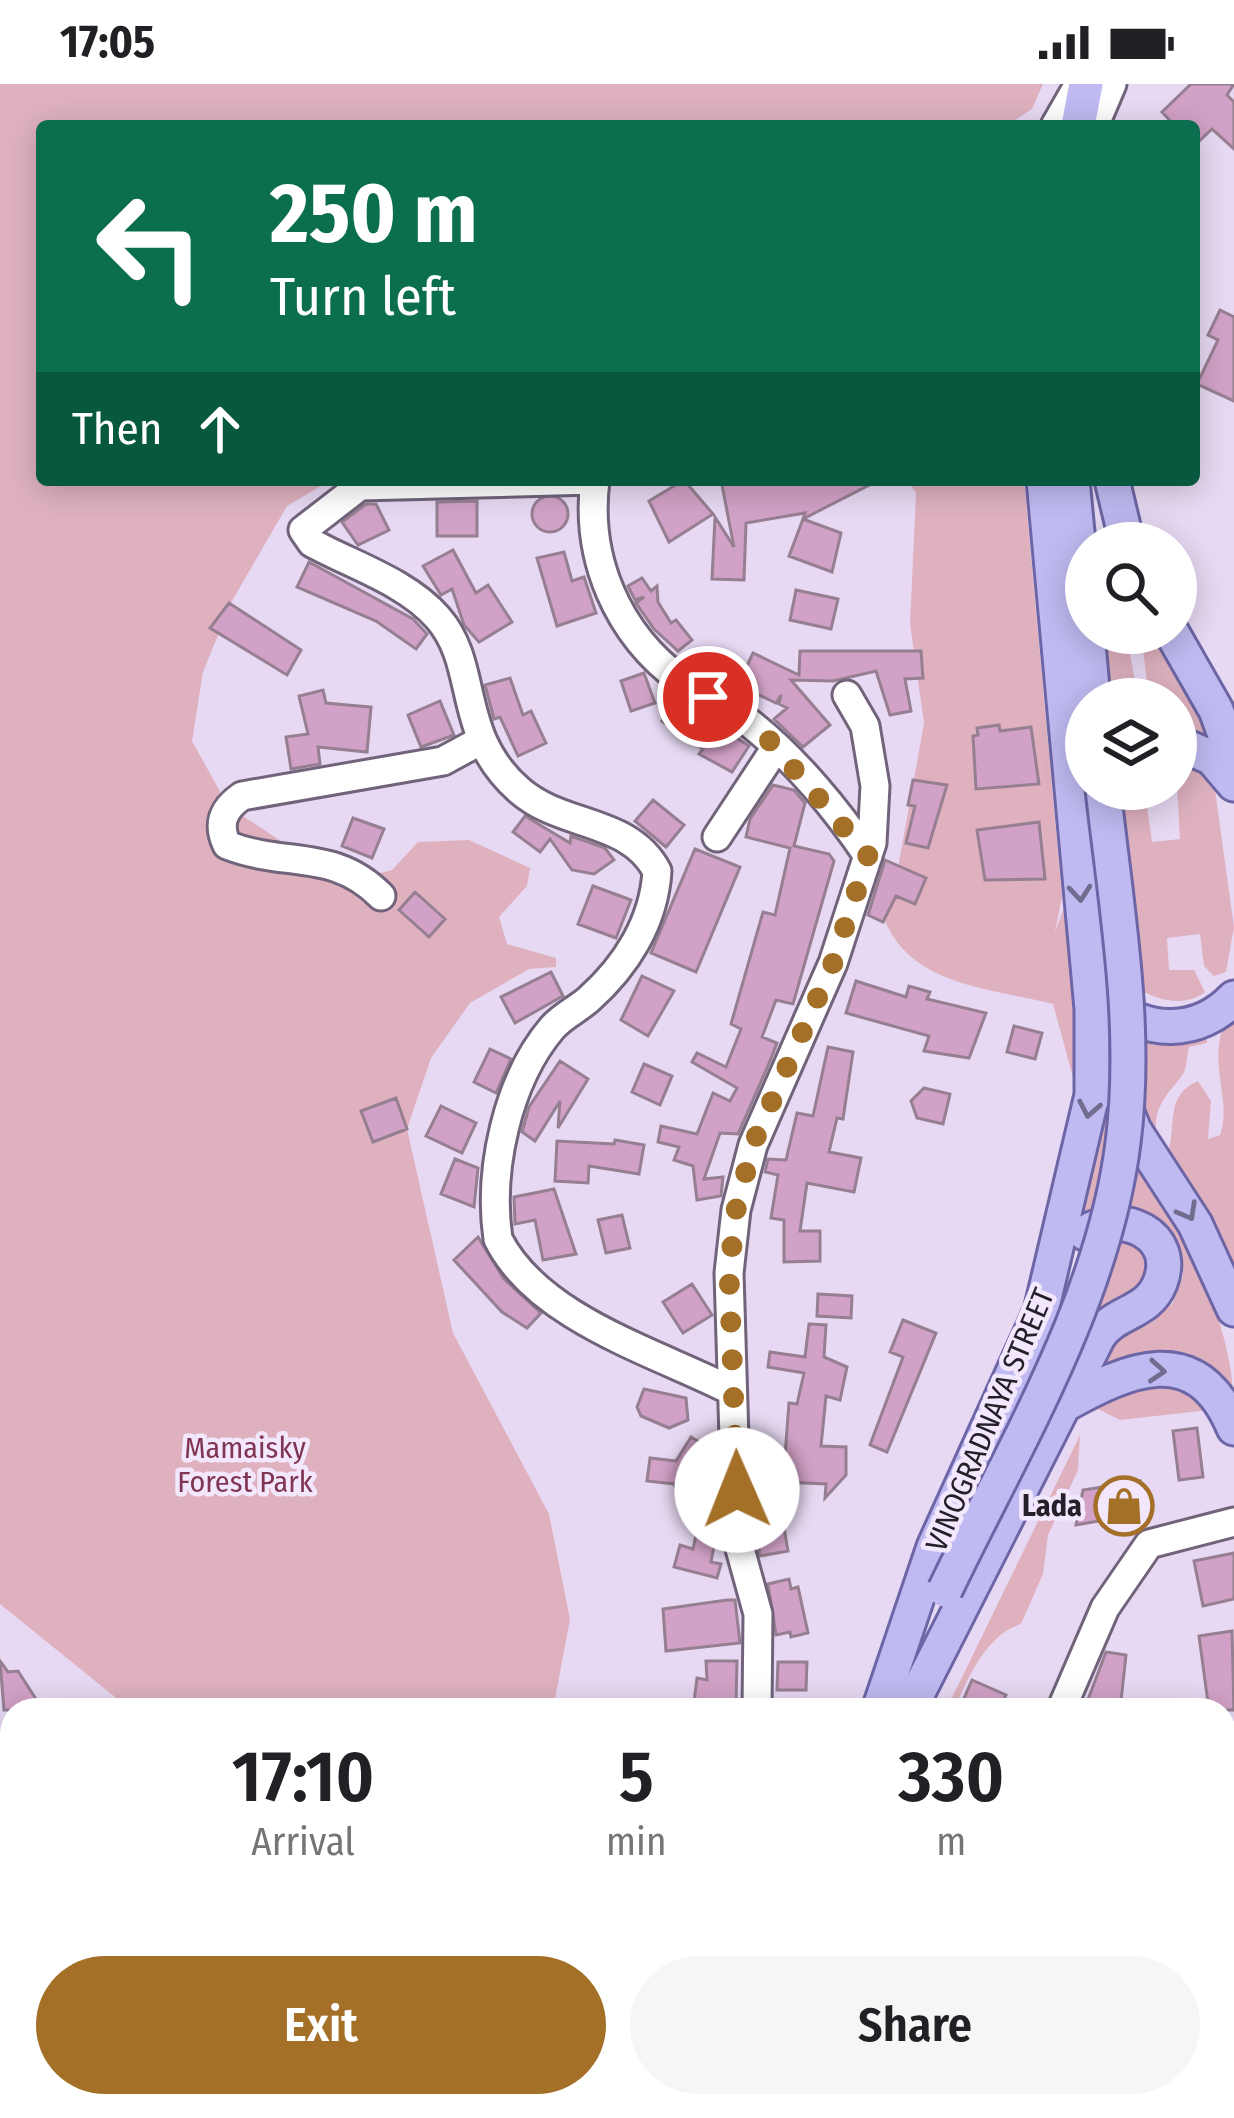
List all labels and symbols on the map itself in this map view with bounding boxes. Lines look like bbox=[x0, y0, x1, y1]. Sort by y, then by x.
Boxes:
pin bbox=[657, 646, 759, 748]
one-way arrow bbox=[1067, 884, 1092, 903]
one-way arrow bbox=[1077, 1099, 1103, 1119]
one-way arrow bbox=[1174, 1200, 1197, 1221]
street label: VINOGRADNAYA STREET bbox=[918, 1283, 1062, 1557]
one-way arrow bbox=[1148, 1358, 1167, 1384]
position arrow bbox=[674, 1427, 800, 1553]
park label: Mamaisky Forest Park bbox=[177, 1430, 313, 1500]
shop icon: Lada bbox=[1093, 1475, 1155, 1537]
place label: Lada bbox=[1022, 1488, 1082, 1524]

